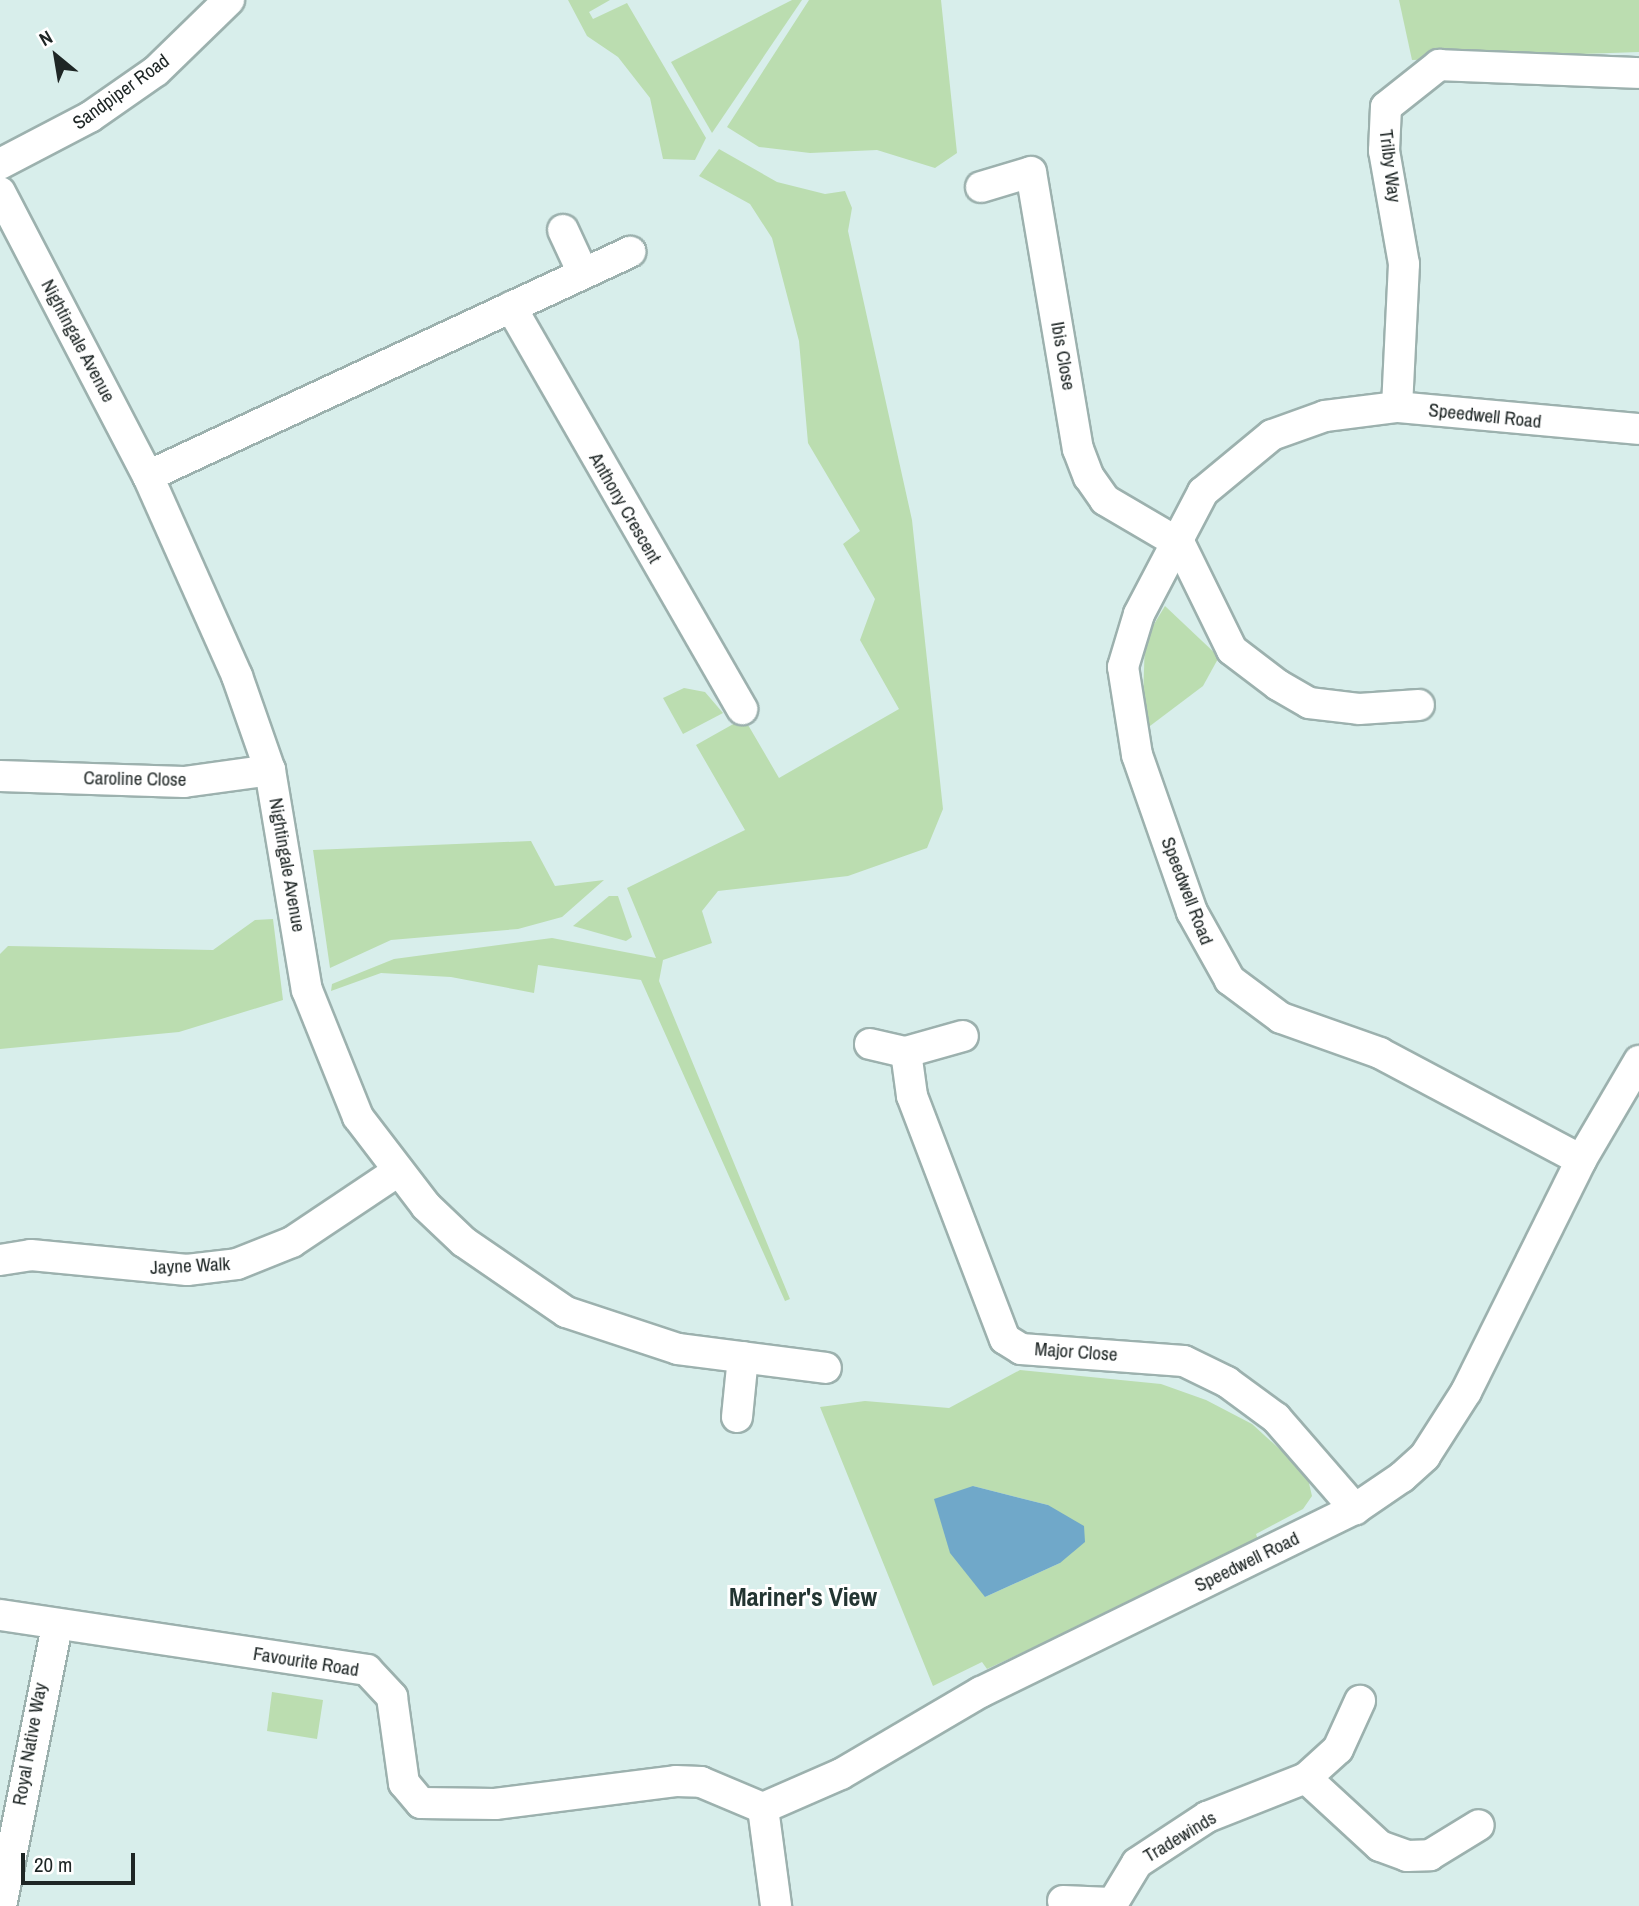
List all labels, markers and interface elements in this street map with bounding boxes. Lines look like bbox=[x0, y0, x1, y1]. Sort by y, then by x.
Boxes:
north arrow bbox=[21, 21, 91, 91]
text: N bbox=[34, 24, 57, 52]
street label: Sandpiper Road bbox=[68, 49, 174, 135]
street label: Trilby Way bbox=[1374, 128, 1406, 204]
street label: Nightingale Avenue bbox=[36, 275, 120, 407]
street label: Ibis Close bbox=[1046, 320, 1080, 392]
street label: Speedwell Road bbox=[1427, 399, 1543, 433]
street label: Anthony Crescent bbox=[584, 449, 666, 567]
street label: Caroline Close bbox=[83, 767, 187, 791]
street label: Nightingale Avenue bbox=[264, 796, 310, 934]
street label: Speedwell Road bbox=[1156, 834, 1218, 948]
street label: Jayne Walk bbox=[149, 1253, 231, 1279]
street label: Major Close bbox=[1034, 1338, 1118, 1366]
street label: Speedwell Road bbox=[1191, 1527, 1303, 1597]
district label: Mariner's View bbox=[729, 1581, 877, 1613]
street label: Favourite Road bbox=[252, 1642, 360, 1682]
street label: Royal Native Way bbox=[8, 1681, 52, 1807]
street label: Tradewinds bbox=[1139, 1806, 1221, 1868]
scale bar bbox=[24, 1840, 138, 1884]
text: 20 m bbox=[34, 1850, 72, 1879]

